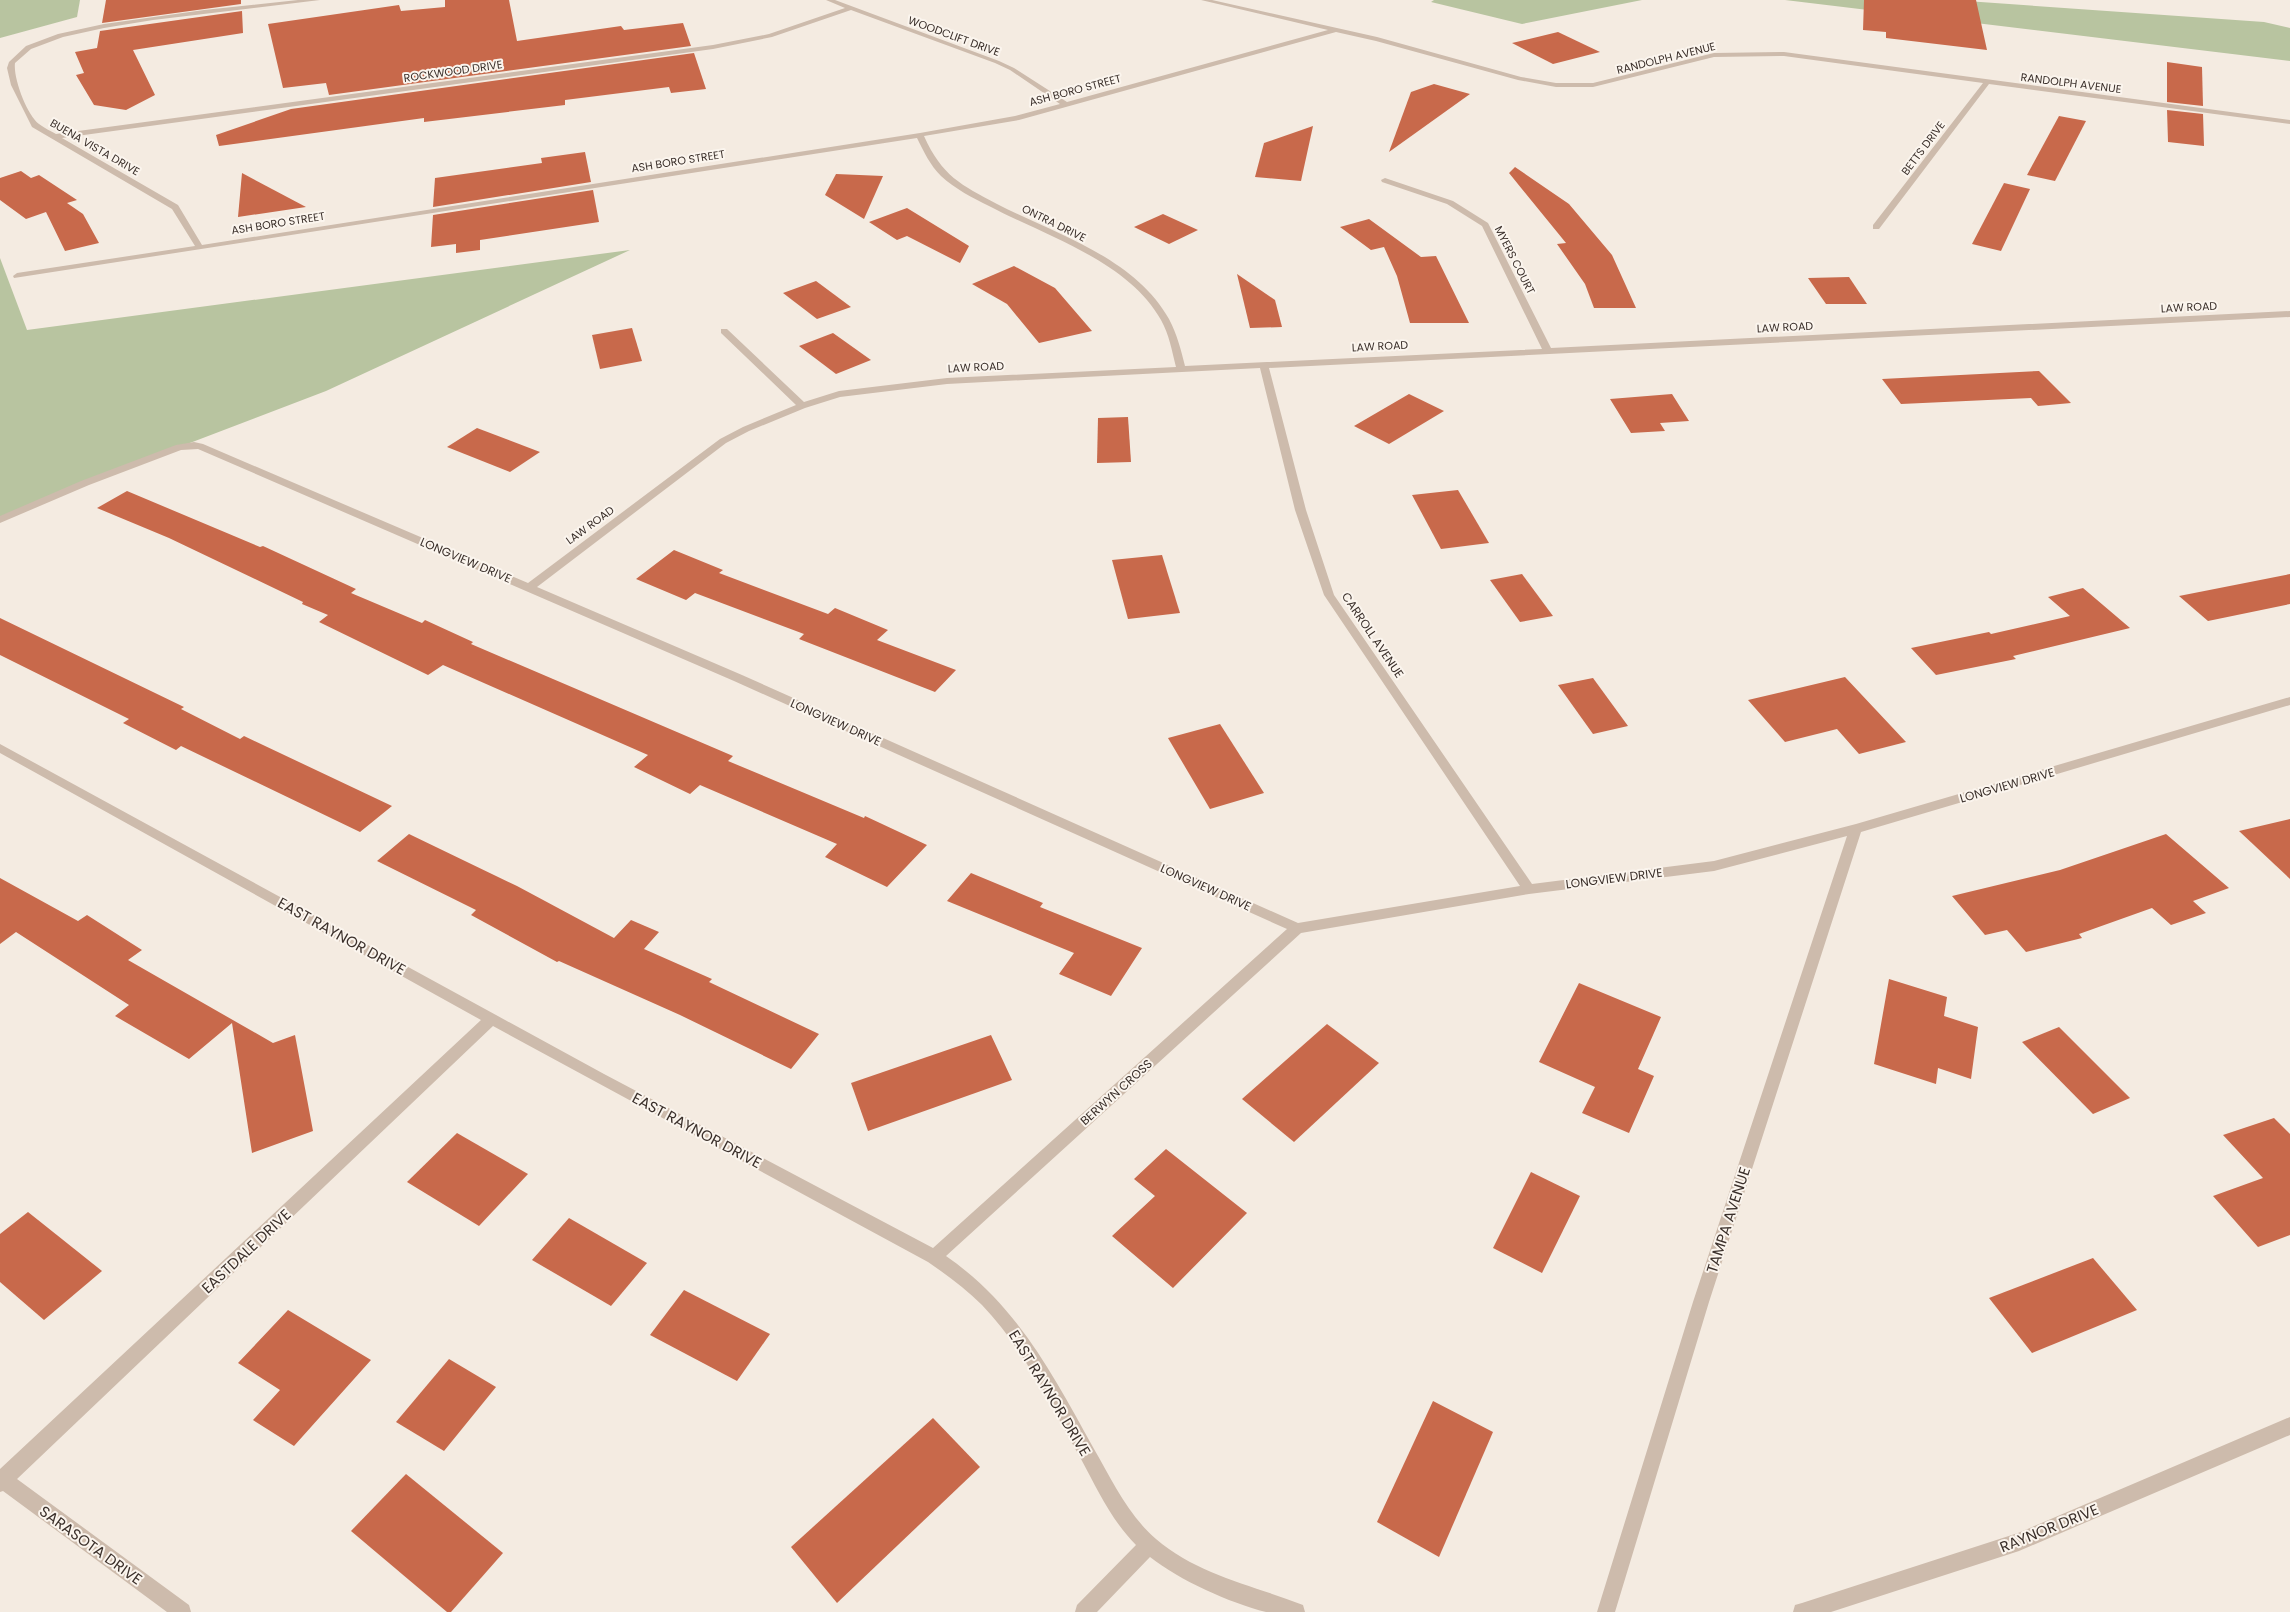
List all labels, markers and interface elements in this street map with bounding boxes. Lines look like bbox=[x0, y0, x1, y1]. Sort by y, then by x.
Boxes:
street label: WOODCLIFT DRIVE bbox=[906, 12, 1002, 60]
street label: RANDOLPH AVENUE bbox=[1615, 38, 1717, 78]
street label: ROCKWOOD DRIVE bbox=[403, 56, 503, 86]
street label: RANDOLPH AVENUE bbox=[2020, 69, 2122, 97]
street label: ASH BORO STREET bbox=[1027, 70, 1123, 110]
street label: BUENA VISTA DRIVE bbox=[47, 115, 143, 179]
street label: BETTS DRIVE bbox=[1897, 118, 1949, 178]
street label: ASH BORO STREET bbox=[630, 146, 726, 176]
street label: ONTRA DRIVE bbox=[1019, 201, 1089, 245]
street label: ASH BORO STREET bbox=[230, 208, 326, 238]
street label: MYERS COURT bbox=[1491, 223, 1539, 297]
street label: LAW ROAD bbox=[2160, 298, 2218, 316]
street label: LAW ROAD bbox=[1756, 318, 1814, 336]
street label: LAW ROAD bbox=[1351, 337, 1409, 355]
street label: LAW ROAD bbox=[947, 358, 1005, 376]
street label: LAW ROAD bbox=[562, 502, 618, 548]
street label: LONGVIEW DRIVE bbox=[418, 533, 514, 587]
street label: CARROLL AVENUE bbox=[1338, 589, 1408, 681]
street label: LONGVIEW DRIVE bbox=[788, 694, 884, 750]
street label: LONGVIEW DRIVE bbox=[1958, 763, 2056, 807]
street label: LONGVIEW DRIVE bbox=[1158, 859, 1254, 915]
street label: LONGVIEW DRIVE bbox=[1565, 864, 1663, 892]
street label: EAST RAYNOR DRIVE bbox=[274, 892, 410, 980]
street label: BERWYN CROSS bbox=[1076, 1055, 1156, 1129]
street label: EAST RAYNOR DRIVE bbox=[629, 1087, 765, 1173]
street label: TAMPA AVENUE bbox=[1701, 1164, 1755, 1276]
street label: EASTDALE DRIVE bbox=[197, 1204, 295, 1298]
street label: EAST RAYNOR DRIVE bbox=[1004, 1326, 1096, 1460]
street label: RAYNOR DRIVE bbox=[1997, 1499, 2101, 1557]
street label: SARASOTA DRIVE bbox=[35, 1501, 147, 1589]

